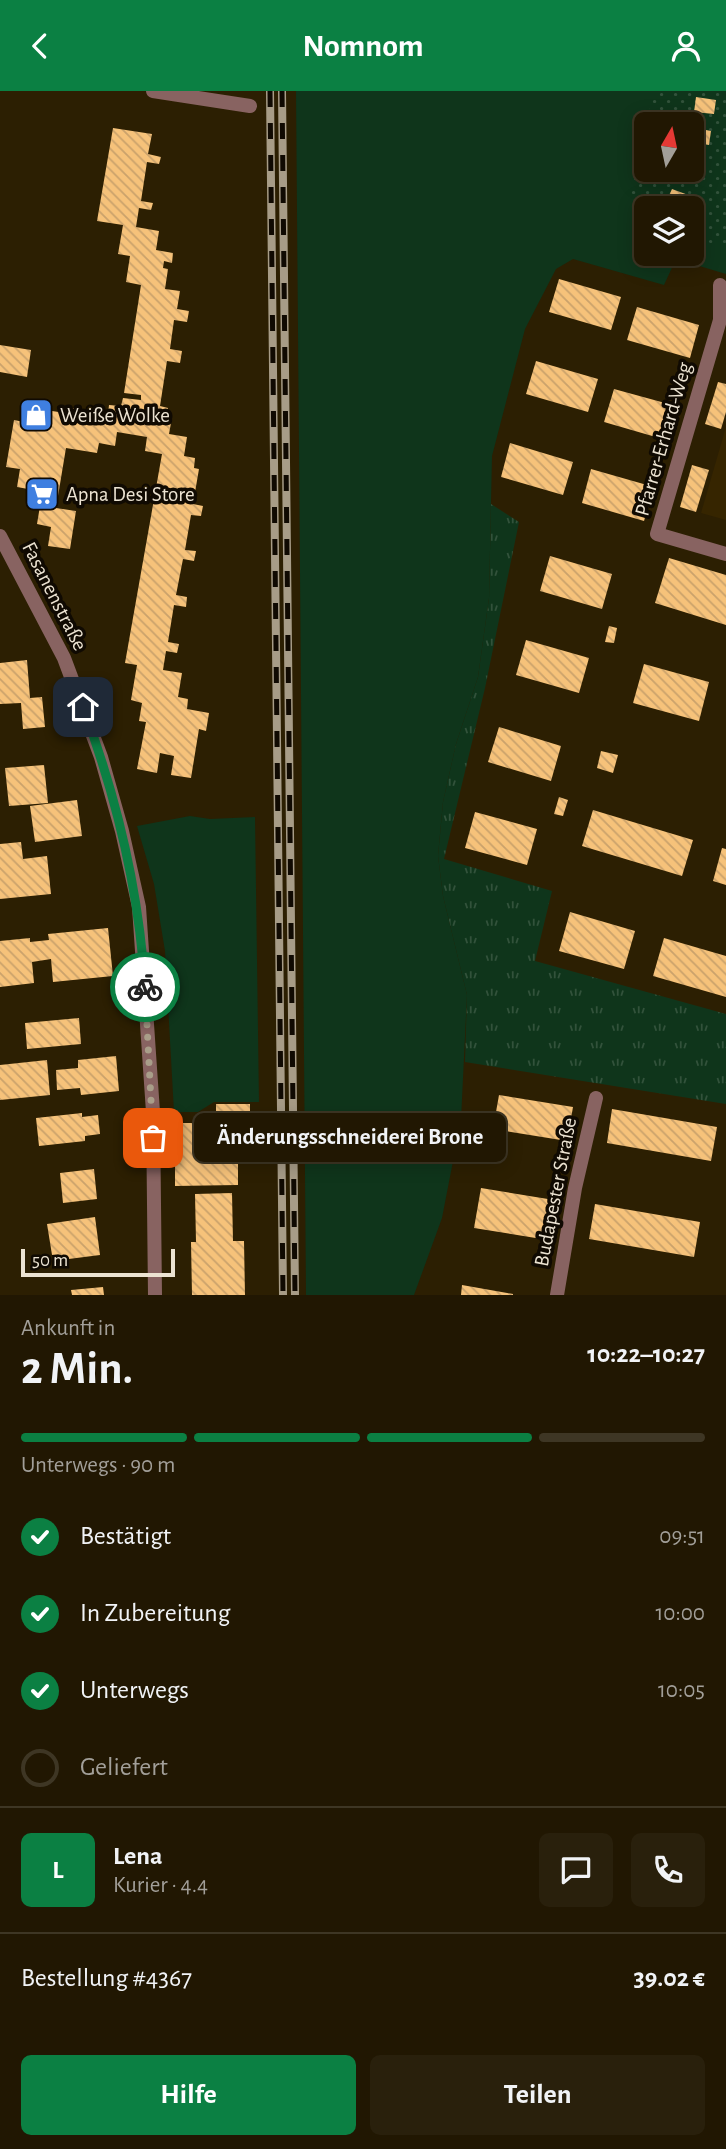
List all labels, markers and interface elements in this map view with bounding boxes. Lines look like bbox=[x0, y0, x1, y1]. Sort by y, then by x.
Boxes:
icon: back bbox=[21, 27, 59, 65]
icon: person bbox=[667, 27, 705, 65]
text: Nomnom bbox=[302, 30, 424, 62]
north arrow bbox=[634, 112, 704, 182]
map controls bbox=[634, 112, 704, 266]
button: layers bbox=[634, 196, 704, 266]
street label: Pfarrer-Erhard-Weg bbox=[632, 359, 696, 518]
shop icon: Weiße Wolke bbox=[17, 396, 55, 434]
place label: Weiße Wolke bbox=[60, 405, 170, 426]
supermarket icon: Apna Desi Store bbox=[23, 475, 61, 513]
place label: Apna Desi Store bbox=[66, 484, 195, 505]
street label: Fasanenstraße bbox=[18, 538, 91, 654]
pin bbox=[53, 677, 113, 737]
icon: home bbox=[64, 688, 102, 726]
courier bbox=[110, 952, 180, 1022]
icon: bike bbox=[126, 968, 164, 1006]
pin bbox=[123, 1108, 183, 1168]
callout: Änderungsschneiderei Brone bbox=[195, 1114, 506, 1163]
street label: Budapester Straße bbox=[531, 1116, 580, 1268]
icon: bag bbox=[134, 1119, 172, 1157]
text: Änderungsschneiderei Brone bbox=[217, 1126, 483, 1149]
scale bar bbox=[21, 1246, 175, 1278]
text: 50 m bbox=[32, 1251, 68, 1270]
text: Ankunft in bbox=[21, 1317, 115, 1340]
text: 10:22–10:27 bbox=[587, 1341, 705, 1367]
text: 2 Min. bbox=[21, 1346, 133, 1392]
text: Unterwegs · 90 m bbox=[21, 1454, 175, 1477]
icon: check bbox=[21, 1518, 59, 1556]
text: Bestätigt bbox=[80, 1523, 171, 1549]
text: 09:51 bbox=[659, 1525, 705, 1548]
icon: check bbox=[21, 1595, 59, 1633]
text: In Zubereitung bbox=[80, 1600, 230, 1626]
text: 10:00 bbox=[655, 1602, 705, 1625]
icon: check bbox=[21, 1672, 59, 1710]
text: Unterwegs bbox=[80, 1677, 189, 1703]
text: 10:05 bbox=[658, 1679, 705, 1702]
text: Geliefert bbox=[80, 1754, 168, 1780]
button: chat bbox=[539, 1833, 613, 1907]
button: phone bbox=[631, 1833, 705, 1907]
text: Lena bbox=[113, 1843, 163, 1869]
text: L bbox=[52, 1857, 64, 1883]
text: Kurier · 4.4 bbox=[113, 1874, 208, 1897]
text: Bestellung #4367 bbox=[21, 1965, 192, 1991]
text: 39.02 € bbox=[633, 1965, 705, 1991]
button: Hilfe bbox=[21, 2055, 356, 2135]
button: Teilen bbox=[370, 2055, 705, 2135]

